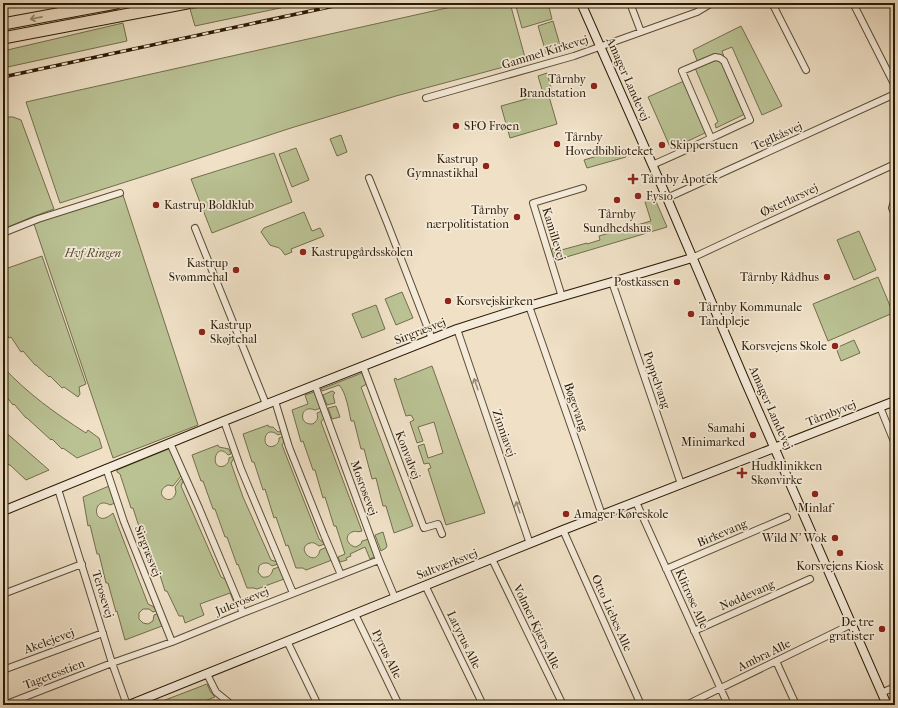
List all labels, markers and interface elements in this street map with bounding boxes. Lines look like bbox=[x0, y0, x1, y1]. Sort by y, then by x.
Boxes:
one-way arrow bbox=[30, 14, 43, 22]
street label: Gammel Kirkevej bbox=[500, 32, 590, 72]
street label: Amager Landevej bbox=[603, 34, 653, 123]
place label: Tårnby Brandstation bbox=[519, 72, 587, 100]
marker: Tårnby Brandstation bbox=[589, 81, 599, 91]
place label: SFO Frøen bbox=[464, 119, 519, 133]
street label: Teglkåsvej bbox=[750, 119, 804, 153]
marker: SFO Frøen bbox=[451, 121, 461, 131]
place label: Tårnby Hovedbiblioteket bbox=[565, 130, 654, 158]
place label: Skipperstuen bbox=[670, 138, 738, 152]
marker: Tårnby Hovedbiblioteket bbox=[552, 139, 562, 149]
marker: Skipperstuen bbox=[657, 140, 667, 150]
place label: Kastrup Gymnastikhal bbox=[407, 152, 479, 180]
marker: Kastrup Gymnastikhal bbox=[481, 161, 491, 171]
place label: Tårnby Apotek bbox=[641, 172, 719, 186]
marker: Tårnby Apotek bbox=[628, 174, 638, 184]
street label: Østerlarsvej bbox=[758, 180, 820, 220]
place label: Fysio bbox=[646, 189, 673, 203]
marker: Fysio bbox=[633, 191, 643, 201]
marker: Tårnby Sundhedshus bbox=[612, 195, 622, 205]
place label: Kastrup Boldklub bbox=[164, 198, 254, 212]
marker: Kastrup Boldklub bbox=[151, 200, 161, 210]
place label: Tårnby nærpolitistation bbox=[426, 203, 510, 231]
street label: Kamillevej bbox=[539, 206, 569, 262]
place label: Tårnby Sundhedshus bbox=[583, 207, 651, 235]
marker: Tårnby nærpolitistation bbox=[512, 212, 522, 222]
place label: Kastrupgårdsskolen bbox=[311, 245, 413, 259]
park label: Hvf Ringen bbox=[64, 246, 122, 260]
marker: Kastrupgårdsskolen bbox=[298, 247, 308, 257]
place label: Kastrup Svømmehal bbox=[169, 256, 229, 284]
marker: Kastrup Svømmehal bbox=[231, 265, 241, 275]
place label: Tårnby Rådhus bbox=[740, 270, 820, 284]
marker: Tårnby Rådhus bbox=[822, 272, 832, 282]
place label: Postkassen bbox=[614, 275, 669, 289]
marker: Postkassen bbox=[672, 277, 682, 287]
place label: Korsvejskirken bbox=[456, 294, 533, 308]
marker: Korsvejskirken bbox=[443, 296, 453, 306]
place label: Tårnby Kommunale Tandpleje bbox=[699, 300, 802, 328]
marker: Tårnby Kommunale Tandpleje bbox=[686, 309, 696, 319]
street label: Sirgræsvej bbox=[392, 315, 448, 347]
place label: Kastrup Skøjtehal bbox=[210, 318, 258, 346]
marker: Kastrup Skøjtehal bbox=[197, 327, 207, 337]
place label: Korsvejens Skole bbox=[741, 339, 827, 353]
marker: Korsvejens Skole bbox=[830, 341, 840, 351]
street label: Poppelvang bbox=[641, 349, 674, 411]
street label: Amager Landevej bbox=[746, 363, 796, 452]
one-way arrow bbox=[472, 377, 479, 390]
street label: Bøgevang bbox=[561, 381, 591, 434]
street label: Tårnbyvej bbox=[804, 397, 858, 429]
street label: Zinniavej bbox=[489, 407, 519, 459]
place label: Samahi Minimarked bbox=[681, 421, 745, 449]
street label: Konvalvej bbox=[392, 429, 424, 481]
marker: Samahi Minimarked bbox=[748, 430, 758, 440]
street label: Mosrosevej bbox=[348, 459, 380, 517]
place label: Hudklinikken Skønvirke bbox=[751, 459, 822, 487]
marker: Hudklinikken Skønvirke bbox=[736, 467, 748, 479]
marker: Minlaf bbox=[810, 489, 820, 499]
one-way arrow bbox=[513, 501, 521, 513]
place label: Minlaf bbox=[798, 501, 835, 515]
place label: Amager Køreskole bbox=[573, 507, 668, 521]
marker: Amager Køreskole bbox=[561, 509, 571, 519]
street label: Birkevang bbox=[695, 516, 750, 550]
street label: Sirgræsvej bbox=[132, 523, 164, 579]
place label: Wild N' Wok bbox=[761, 531, 828, 545]
marker: Wild N' Wok bbox=[830, 533, 840, 543]
street label: Saltværksvej bbox=[415, 546, 479, 582]
marker: Korsvejens Kiosk bbox=[835, 548, 845, 558]
place label: Korsvejens Kiosk bbox=[796, 559, 885, 573]
street label: Klitrose Alle bbox=[673, 567, 711, 631]
street label: Terosevej bbox=[89, 568, 117, 620]
street label: Otto Liebes Alle bbox=[589, 572, 635, 654]
street label: Nøddevang bbox=[717, 576, 777, 613]
street label: Volmer Kjærs Alle bbox=[510, 581, 564, 672]
street label: Julerosevej bbox=[212, 584, 271, 618]
street label: Latyrus Alle bbox=[444, 609, 484, 671]
place label: De tre gratister bbox=[829, 615, 875, 643]
marker: De tre gratister bbox=[877, 624, 887, 634]
street label: Akelejevej bbox=[21, 625, 76, 657]
street label: Pyrus Alle bbox=[369, 627, 405, 681]
street label: Ambra Alle bbox=[734, 636, 793, 674]
street label: Tagetesstien bbox=[21, 656, 87, 692]

